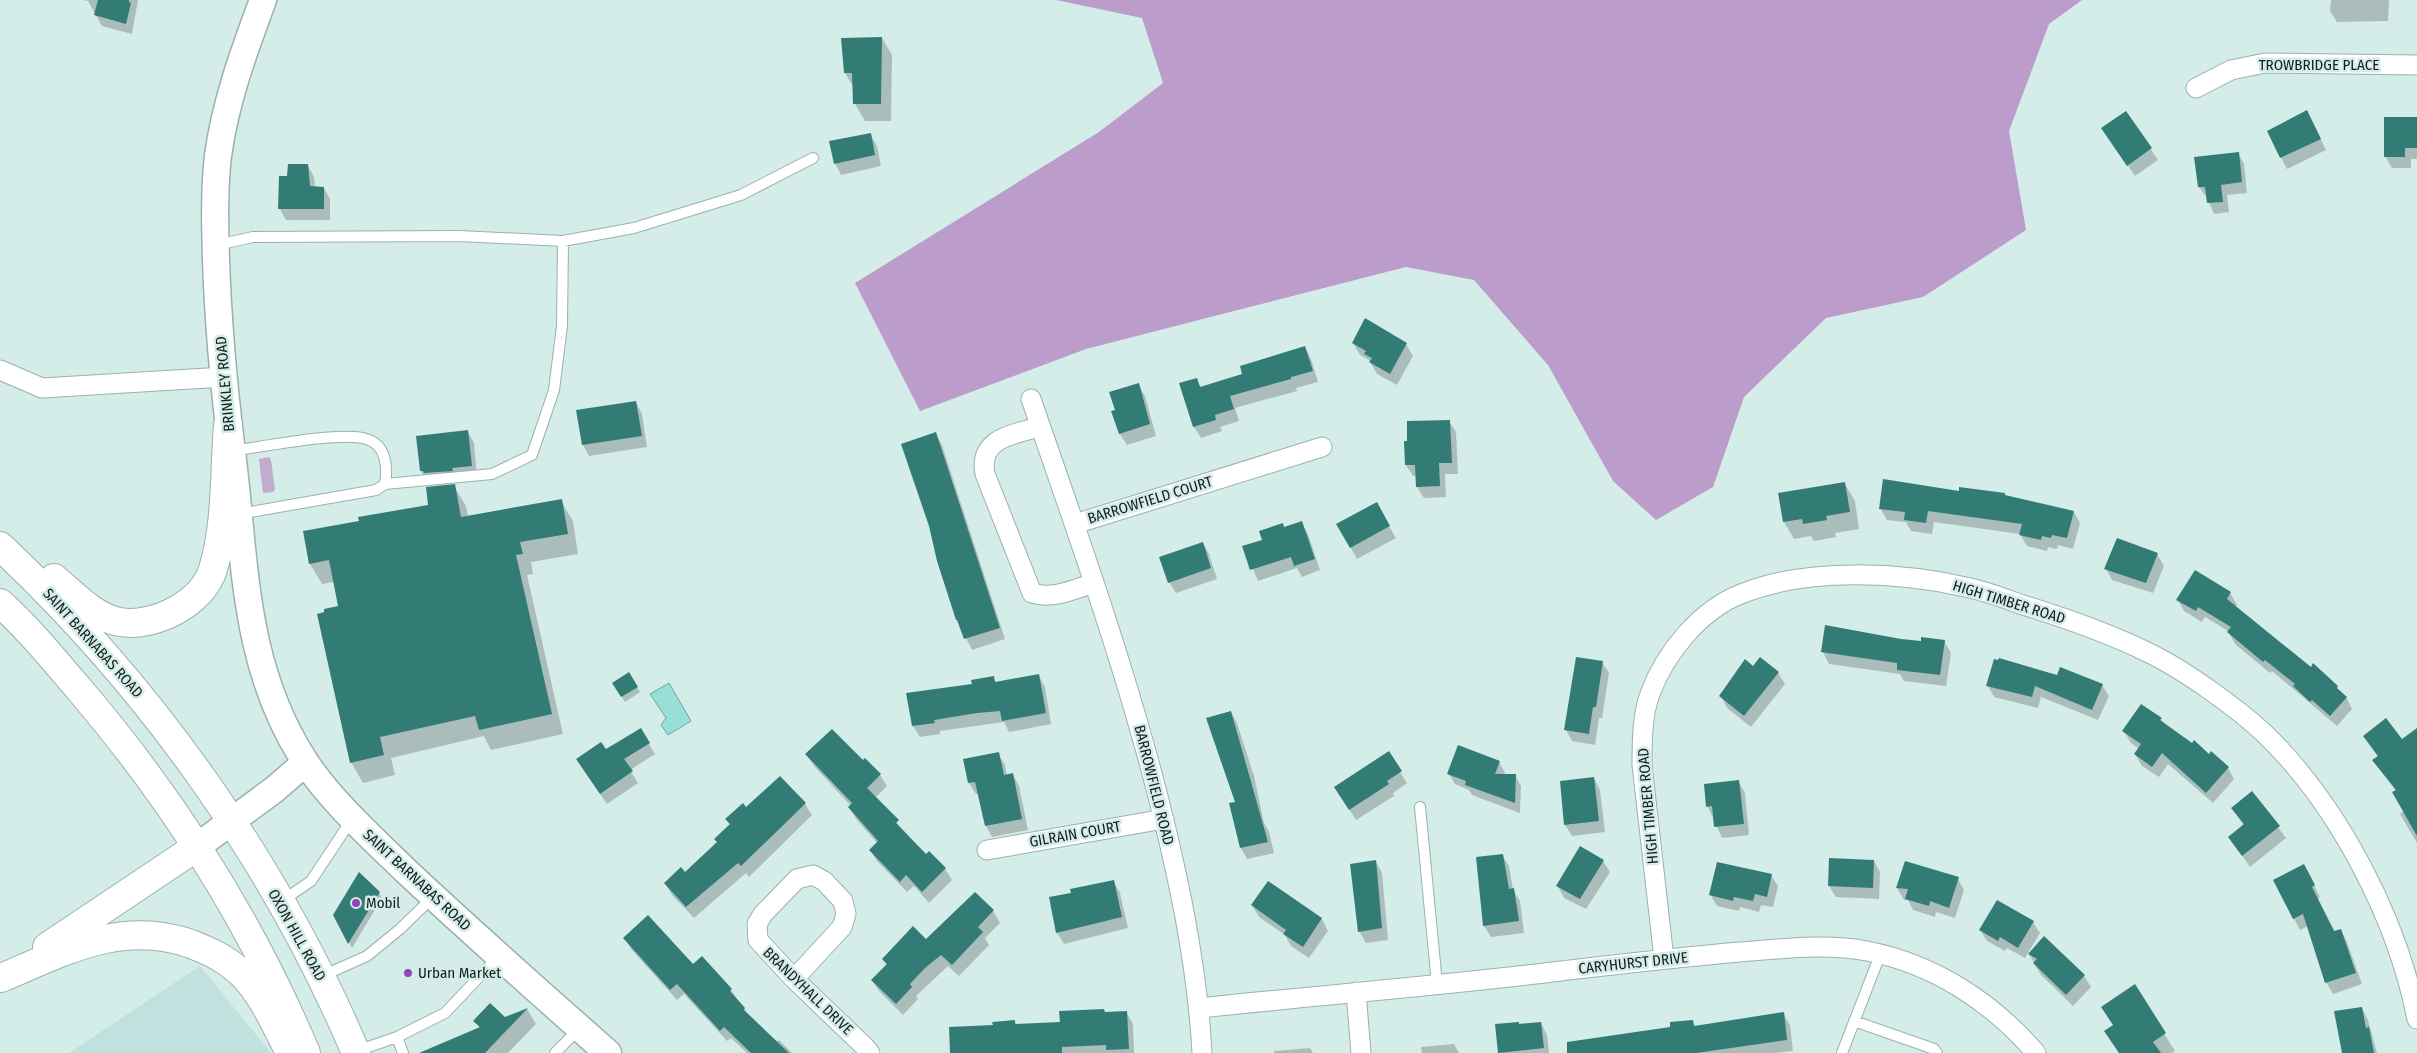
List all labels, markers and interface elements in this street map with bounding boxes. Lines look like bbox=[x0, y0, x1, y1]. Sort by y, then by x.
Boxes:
street label: TROWBRIDGE PLACE bbox=[2259, 56, 2379, 74]
street label: BRINKLEY ROAD bbox=[212, 335, 238, 433]
street label: BARROWFIELD COURT bbox=[1085, 472, 1215, 528]
street label: HIGH TIMBER ROAD bbox=[1951, 576, 2067, 628]
street label: SAINT BARNABAS ROAD bbox=[39, 585, 147, 701]
street label: BARROWFIELD ROAD bbox=[1130, 723, 1178, 847]
street label: HIGH TIMBER ROAD bbox=[1634, 747, 1662, 865]
street label: GILRAIN COURT bbox=[1028, 817, 1122, 851]
street label: SAINT BARNABAS ROAD bbox=[359, 825, 475, 935]
street label: OXON HILL ROAD bbox=[264, 886, 330, 984]
place label: Mobil bbox=[366, 894, 400, 912]
marker: Mobil bbox=[350, 897, 362, 909]
street label: BRANDYHALL DRIVE bbox=[759, 943, 857, 1039]
street label: CARYHURST DRIVE bbox=[1577, 948, 1689, 978]
place label: Urban Market bbox=[418, 964, 501, 982]
marker: Urban Market bbox=[402, 967, 414, 979]

